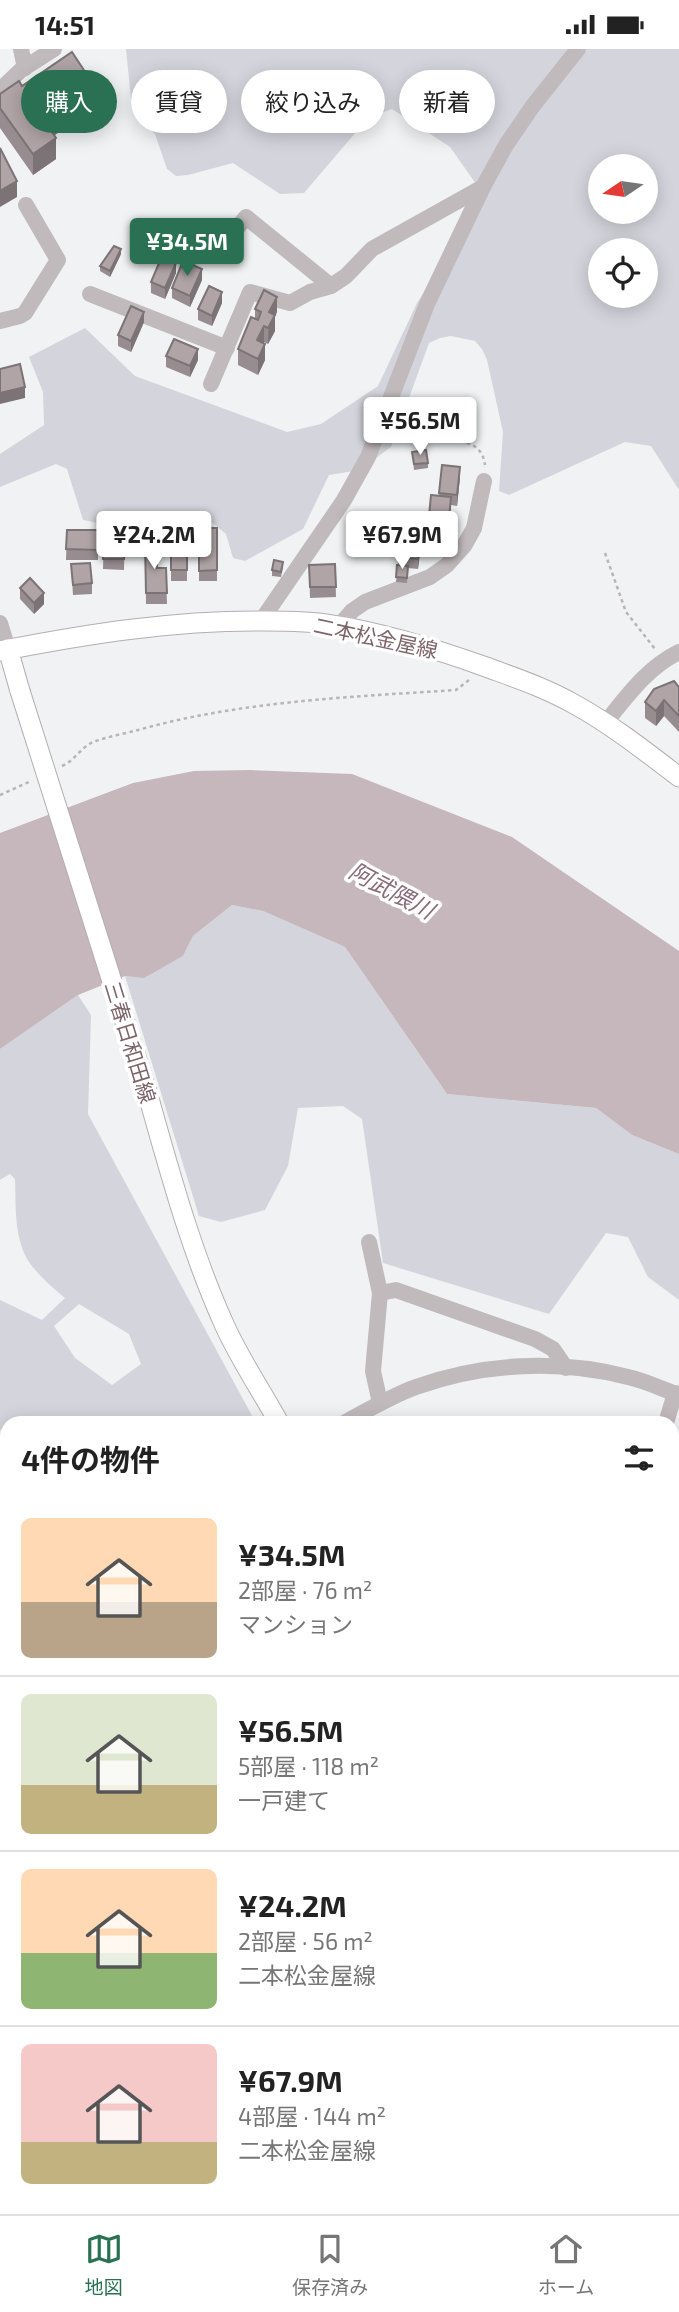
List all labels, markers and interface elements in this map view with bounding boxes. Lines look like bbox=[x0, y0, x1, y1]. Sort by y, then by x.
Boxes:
text: 14:51 bbox=[35, 9, 95, 40]
chip: 購入 bbox=[21, 70, 117, 133]
chip: 賃貸 bbox=[131, 70, 227, 133]
chip: 絞り込み bbox=[241, 70, 385, 133]
chip: 新着 bbox=[399, 70, 495, 133]
north arrow bbox=[588, 154, 658, 224]
map controls bbox=[588, 154, 658, 308]
pin: ¥34.5M bbox=[130, 219, 244, 278]
text: ¥34.5M bbox=[146, 227, 228, 255]
button: locate bbox=[588, 238, 658, 308]
pin: ¥56.5M bbox=[363, 397, 477, 457]
text: ¥56.5M bbox=[380, 406, 460, 434]
pin: ¥24.2M bbox=[97, 511, 211, 571]
pin: ¥67.9M bbox=[345, 511, 459, 571]
text: ¥24.2M bbox=[112, 520, 196, 548]
text: ¥67.9M bbox=[362, 520, 442, 548]
street label: 二本松金屋線 bbox=[312, 612, 440, 662]
water label: 阿武隈川 bbox=[345, 856, 442, 925]
street label: 三春日和田線 bbox=[101, 978, 161, 1106]
icon: filters bbox=[620, 1439, 658, 1477]
text: 4件の物件 bbox=[21, 1441, 160, 1477]
text: ¥34.5M bbox=[238, 1536, 345, 1572]
icon: home bbox=[77, 1546, 161, 1630]
text: 2部屋 · 76 m² bbox=[238, 1576, 372, 1604]
text: マンション bbox=[238, 1610, 353, 1638]
text: ¥56.5M bbox=[238, 1712, 344, 1748]
icon: home bbox=[77, 1722, 161, 1806]
text: 5部屋 · 118 m² bbox=[238, 1752, 379, 1780]
text: 一戸建て bbox=[238, 1786, 330, 1814]
text: ¥24.2M bbox=[238, 1887, 347, 1923]
icon: home bbox=[77, 1897, 161, 1981]
text: 2部屋 · 56 m² bbox=[238, 1927, 373, 1955]
text: 二本松金屋線 bbox=[238, 1961, 376, 1989]
text: ¥67.9M bbox=[238, 2062, 343, 2098]
icon: home bbox=[77, 2072, 161, 2156]
text: 4部屋 · 144 m² bbox=[238, 2102, 386, 2130]
text: 二本松金屋線 bbox=[238, 2136, 376, 2164]
tab: 地図 bbox=[85, 2230, 123, 2299]
tab: 保存済み bbox=[292, 2230, 368, 2299]
tab: ホーム bbox=[538, 2230, 594, 2299]

